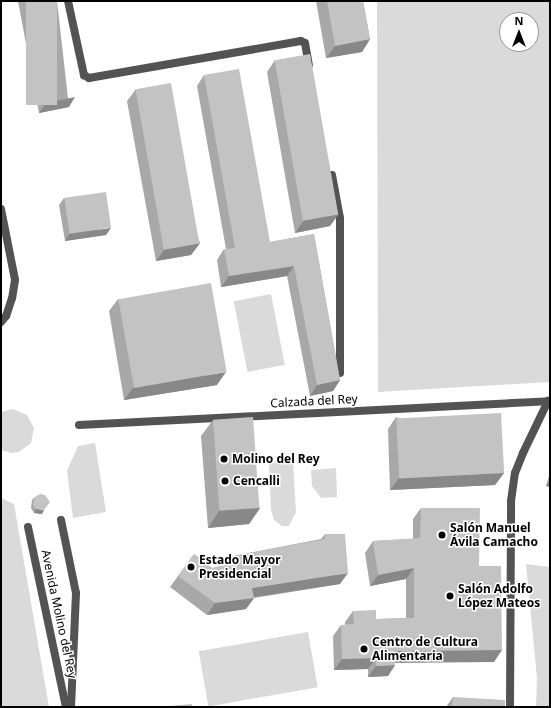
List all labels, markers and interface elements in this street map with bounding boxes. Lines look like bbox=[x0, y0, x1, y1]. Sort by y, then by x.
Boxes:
north arrow bbox=[499, 12, 539, 52]
text: N bbox=[515, 13, 523, 28]
street label: Calzada del Rey bbox=[270, 392, 358, 410]
place label: Molino del Rey bbox=[232, 452, 319, 466]
marker: Molino del Rey bbox=[219, 454, 229, 464]
place label: Cencalli bbox=[233, 474, 280, 488]
marker: Cencalli bbox=[220, 476, 230, 486]
place label: Salón Manuel Ávila Camacho bbox=[450, 521, 538, 549]
marker: Salón Manuel Ávila Camacho bbox=[437, 530, 447, 540]
street label: Avenida Molino del Rey bbox=[38, 548, 80, 680]
place label: Estado Mayor Presidencial bbox=[199, 553, 281, 581]
marker: Estado Mayor Presidencial bbox=[186, 562, 196, 572]
place label: Salón Adolfo López Mateos bbox=[458, 582, 540, 610]
marker: Salón Adolfo López Mateos bbox=[445, 591, 455, 601]
place label: Centro de Cultura Alimentaria bbox=[372, 635, 478, 663]
marker: Centro de Cultura Alimentaria bbox=[359, 644, 369, 654]

